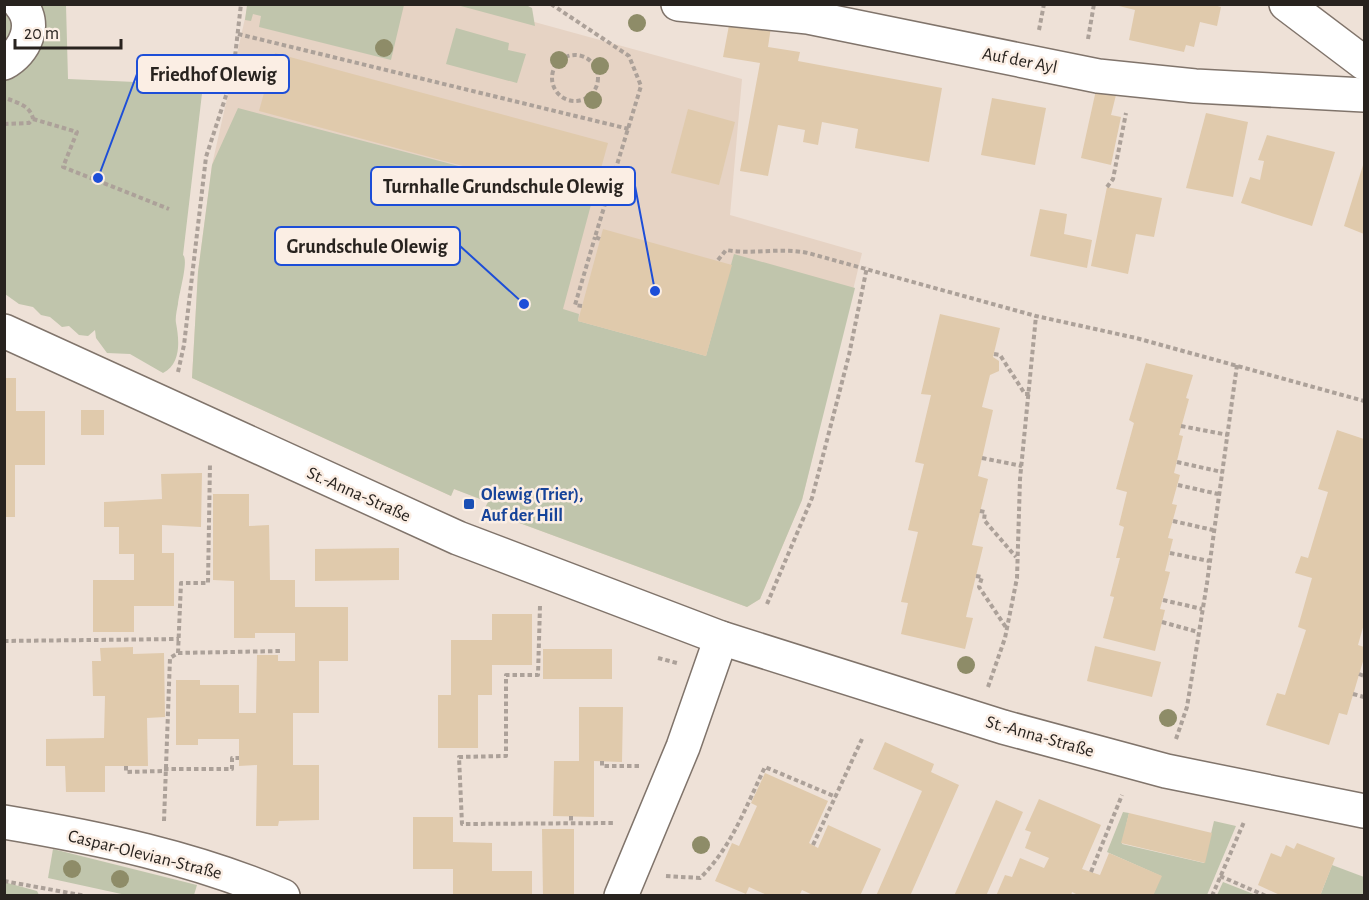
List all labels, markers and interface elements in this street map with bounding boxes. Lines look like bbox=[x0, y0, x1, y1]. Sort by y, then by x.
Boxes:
scale bar bbox=[15, 12, 122, 50]
text: 20 m bbox=[24, 25, 59, 43]
street label: Auf der Ayl bbox=[981, 45, 1059, 77]
callout: Friedhof Olewig bbox=[137, 55, 289, 93]
text: Friedhof Olewig bbox=[149, 65, 278, 85]
callout: Turnhalle Grundschule Olewig bbox=[371, 167, 635, 205]
text: Turnhalle Grundschule Olewig bbox=[383, 177, 624, 197]
callout: Grundschule Olewig bbox=[275, 227, 460, 265]
text: Grundschule Olewig bbox=[287, 237, 448, 257]
street label: St.-Anna-Straße bbox=[304, 464, 413, 526]
place label: Olewig (Trier), Auf der Hill bbox=[481, 486, 583, 525]
marker: Olewig (Trier), Auf der Hill bbox=[462, 497, 476, 511]
street label: St.-Anna-Straße bbox=[984, 713, 1096, 761]
street label: Caspar-Olevian-Straße bbox=[66, 827, 224, 883]

